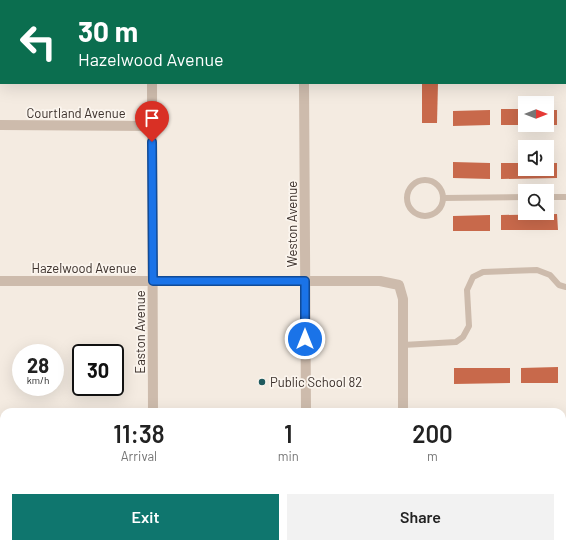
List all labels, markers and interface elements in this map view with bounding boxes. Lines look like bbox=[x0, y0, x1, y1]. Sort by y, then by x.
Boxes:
text: 30 m bbox=[78, 14, 138, 48]
icon: left bbox=[12, 16, 64, 68]
text: Hazelwood Avenue bbox=[78, 48, 224, 70]
north arrow bbox=[518, 96, 554, 132]
map controls bbox=[518, 96, 554, 220]
pin bbox=[135, 101, 169, 142]
street label: Courtland Avenue bbox=[26, 105, 126, 121]
icon: arrive bbox=[141, 107, 163, 129]
button: sound bbox=[518, 140, 554, 176]
street label: Weston Avenue bbox=[284, 181, 300, 267]
button: search bbox=[518, 184, 554, 220]
street label: Hazelwood Avenue bbox=[31, 260, 137, 276]
street label: Easton Avenue bbox=[132, 290, 148, 374]
position arrow bbox=[284, 318, 326, 360]
speed limit sign: 30 bbox=[72, 344, 124, 396]
text: 28 bbox=[27, 353, 49, 377]
text: km/h bbox=[27, 374, 49, 386]
place label: Public School 82 bbox=[270, 374, 362, 390]
marker: Public School 82 bbox=[257, 377, 267, 387]
text: 11:38 bbox=[113, 419, 164, 448]
text: 1 bbox=[284, 419, 293, 448]
text: 200 bbox=[412, 419, 453, 448]
text: Arrival bbox=[121, 448, 157, 464]
text: min bbox=[278, 448, 299, 464]
text: m bbox=[427, 448, 438, 464]
button: Exit bbox=[12, 494, 279, 540]
button: Share bbox=[287, 494, 554, 540]

